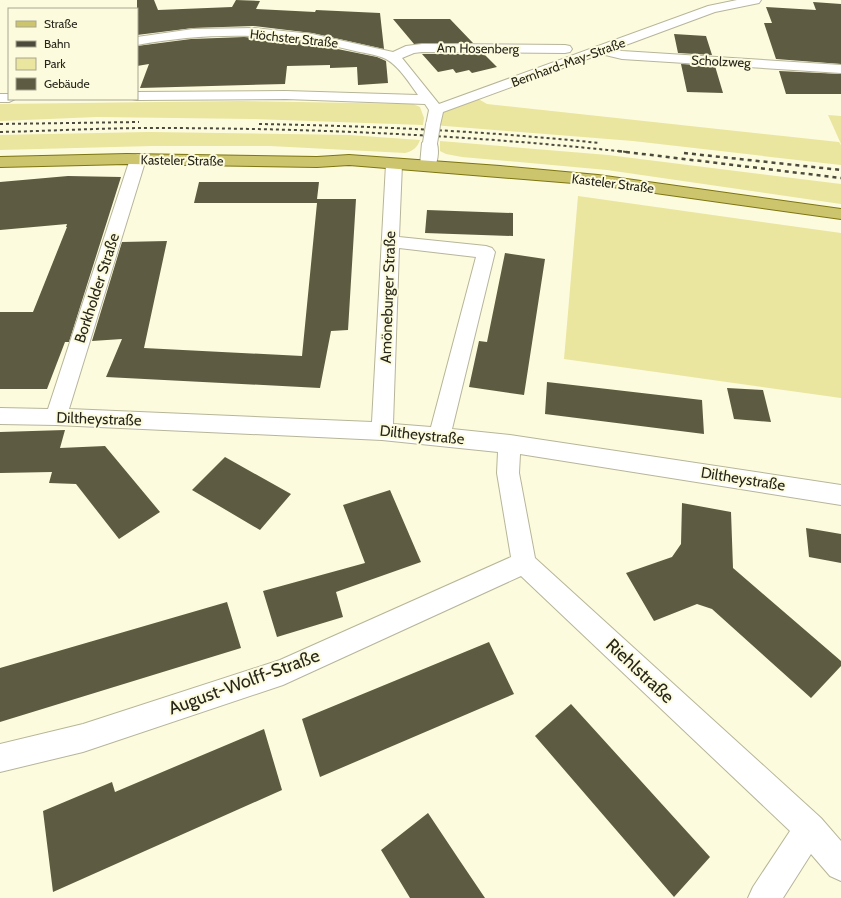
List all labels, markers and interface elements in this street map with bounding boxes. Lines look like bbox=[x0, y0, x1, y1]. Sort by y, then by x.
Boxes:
legend bbox=[8, 8, 138, 100]
text: Straße bbox=[44, 16, 77, 31]
street label: Höchster Straße bbox=[249, 25, 339, 51]
street label: Bernhard-May-Straße bbox=[509, 34, 628, 90]
text: Bahn bbox=[44, 36, 70, 51]
street label: Am Hosenberg bbox=[437, 39, 520, 57]
street label: Scholzweg bbox=[691, 51, 752, 71]
text: Park bbox=[44, 56, 66, 71]
text: Gebäude bbox=[44, 76, 90, 91]
street label: Kasteler Straße bbox=[140, 151, 224, 169]
street label: Kasteler Straße bbox=[571, 170, 655, 196]
street label: Amöneburger Straße bbox=[377, 230, 399, 364]
street label: Borkholder Straße bbox=[71, 231, 123, 345]
street label: Diltheystraße bbox=[56, 409, 142, 429]
street label: Diltheystraße bbox=[379, 422, 466, 448]
street label: Diltheystraße bbox=[700, 463, 787, 495]
street label: Riehlstraße bbox=[601, 634, 679, 708]
street label: August-Wolff-Straße bbox=[165, 644, 323, 720]

